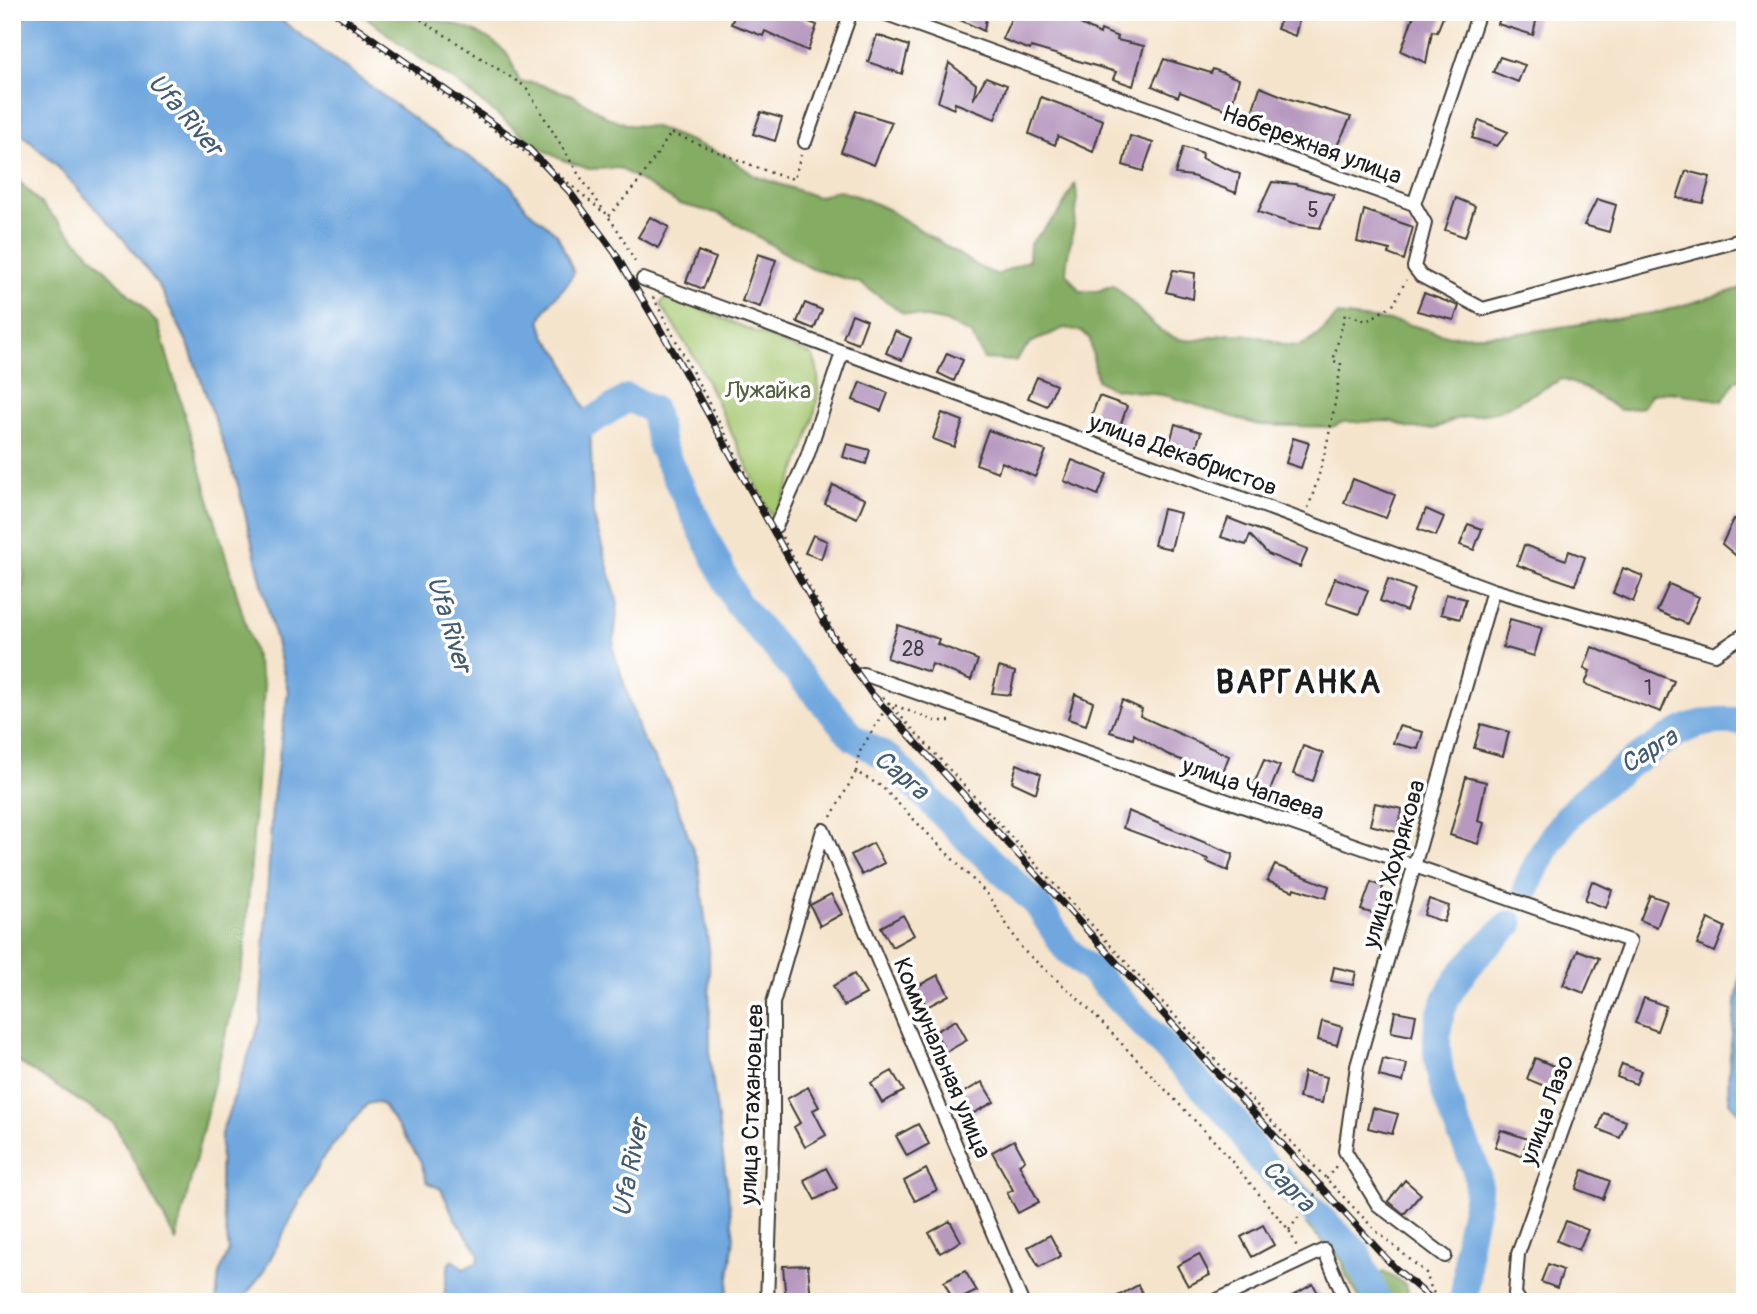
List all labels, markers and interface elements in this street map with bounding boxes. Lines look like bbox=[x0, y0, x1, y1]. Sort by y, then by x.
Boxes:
water label: Ufa River bbox=[141, 67, 232, 166]
street label: Набережная улица bbox=[1218, 99, 1406, 191]
house number: 5 bbox=[1307, 197, 1319, 224]
park label: Лужайка bbox=[724, 376, 811, 405]
street label: улица Декабристов bbox=[1084, 407, 1281, 503]
water label: Ufa River bbox=[419, 572, 480, 679]
house number: 28 bbox=[902, 636, 924, 663]
district label: ВАРГАНКА bbox=[1216, 663, 1382, 703]
house number: 1 bbox=[1644, 675, 1652, 702]
water label: Сарга bbox=[1614, 720, 1685, 781]
water label: Сарга bbox=[867, 743, 936, 808]
street label: улица Чапаева bbox=[1177, 751, 1328, 827]
street label: улица Хохрякова bbox=[1356, 777, 1432, 952]
street label: Коммунальная улица bbox=[887, 953, 997, 1163]
street label: улица Стахановцев bbox=[734, 1003, 770, 1206]
street label: улица Лазо bbox=[1513, 1051, 1580, 1170]
water label: Ufa River bbox=[606, 1113, 657, 1220]
water label: Сарга bbox=[1255, 1153, 1322, 1220]

